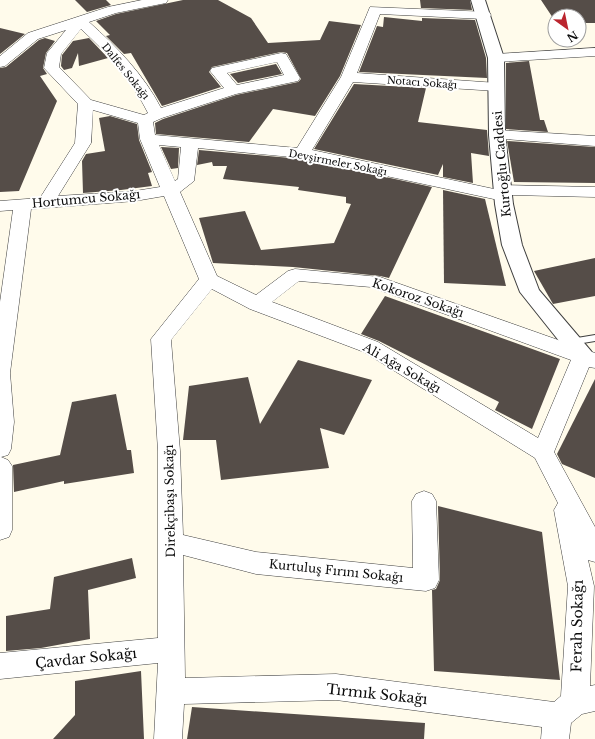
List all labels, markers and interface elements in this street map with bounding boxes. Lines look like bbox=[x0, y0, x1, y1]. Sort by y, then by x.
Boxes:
north arrow bbox=[547, 8, 587, 48]
text: N bbox=[564, 28, 581, 45]
street label: Dalfes Sokağı bbox=[99, 40, 153, 103]
street label: Notacı Sokağı bbox=[386, 74, 458, 91]
street label: Kurtoğlu Caddesi bbox=[489, 110, 514, 218]
street label: Devşirmeler Sokağı bbox=[288, 147, 389, 179]
street label: Hortumcu Sokağı bbox=[31, 186, 141, 211]
street label: Kokoroz Sokağı bbox=[370, 275, 466, 320]
street label: Ali Ağa Sokağı bbox=[360, 339, 444, 396]
street label: Direkçibaşı Sokağı bbox=[161, 444, 178, 558]
street label: Kurtuluş Fırını Sokağı bbox=[268, 556, 404, 585]
street label: Ferah Sokağı bbox=[567, 579, 587, 672]
street label: Çavdar Sokağı bbox=[34, 644, 138, 672]
street label: Tırmık Sokağı bbox=[326, 680, 429, 708]

